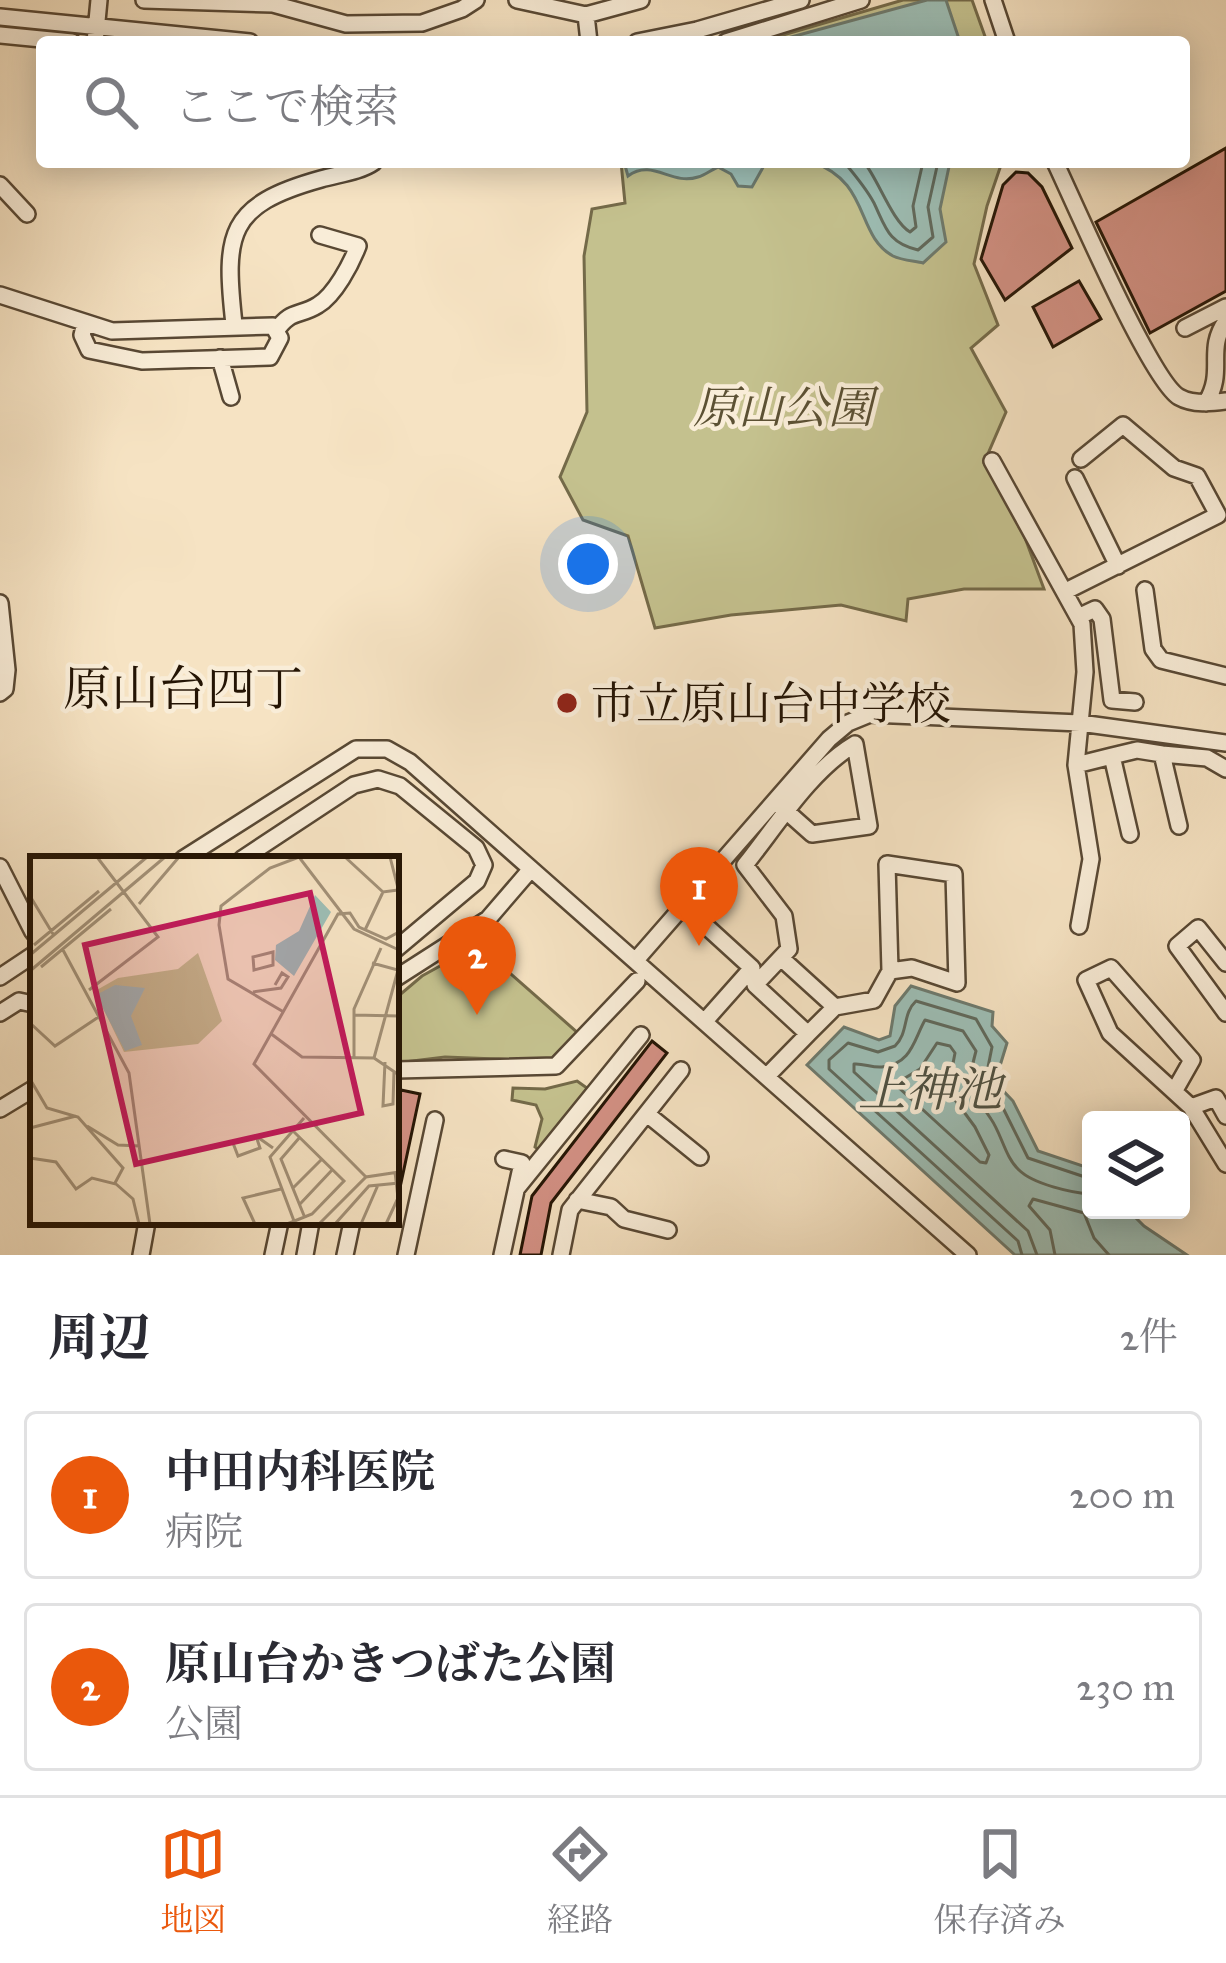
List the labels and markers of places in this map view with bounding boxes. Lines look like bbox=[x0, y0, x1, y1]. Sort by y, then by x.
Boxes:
place label: 市立原山台中学校 bbox=[591, 676, 951, 731]
marker: 市立原山台中学校 bbox=[554, 690, 580, 716]
pin: 1 bbox=[660, 847, 738, 946]
pin: 2 bbox=[438, 916, 516, 1015]

